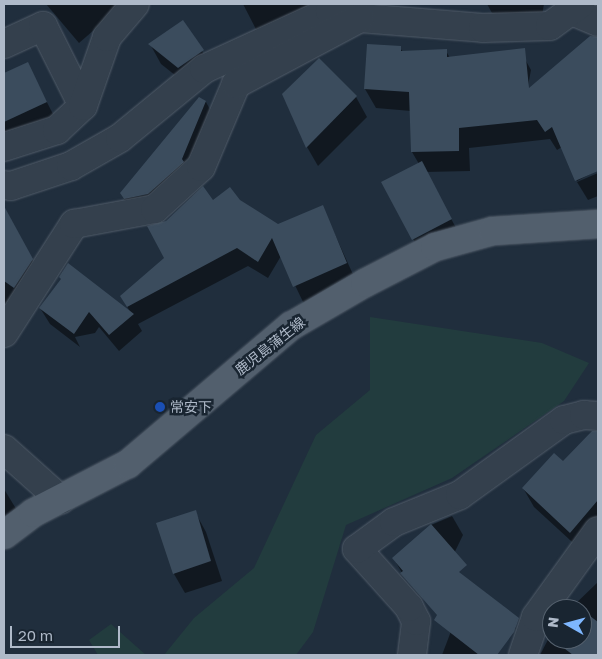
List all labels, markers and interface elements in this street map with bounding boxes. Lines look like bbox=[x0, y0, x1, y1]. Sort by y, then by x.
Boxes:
street label: 鹿児島蒲生線 bbox=[232, 314, 308, 378]
place label: 常安下 bbox=[170, 399, 212, 415]
marker: 常安下 bbox=[154, 401, 166, 413]
north arrow bbox=[542, 599, 592, 649]
scale bar bbox=[12, 616, 122, 648]
text: N bbox=[544, 616, 562, 629]
text: 20 m bbox=[18, 626, 53, 644]

